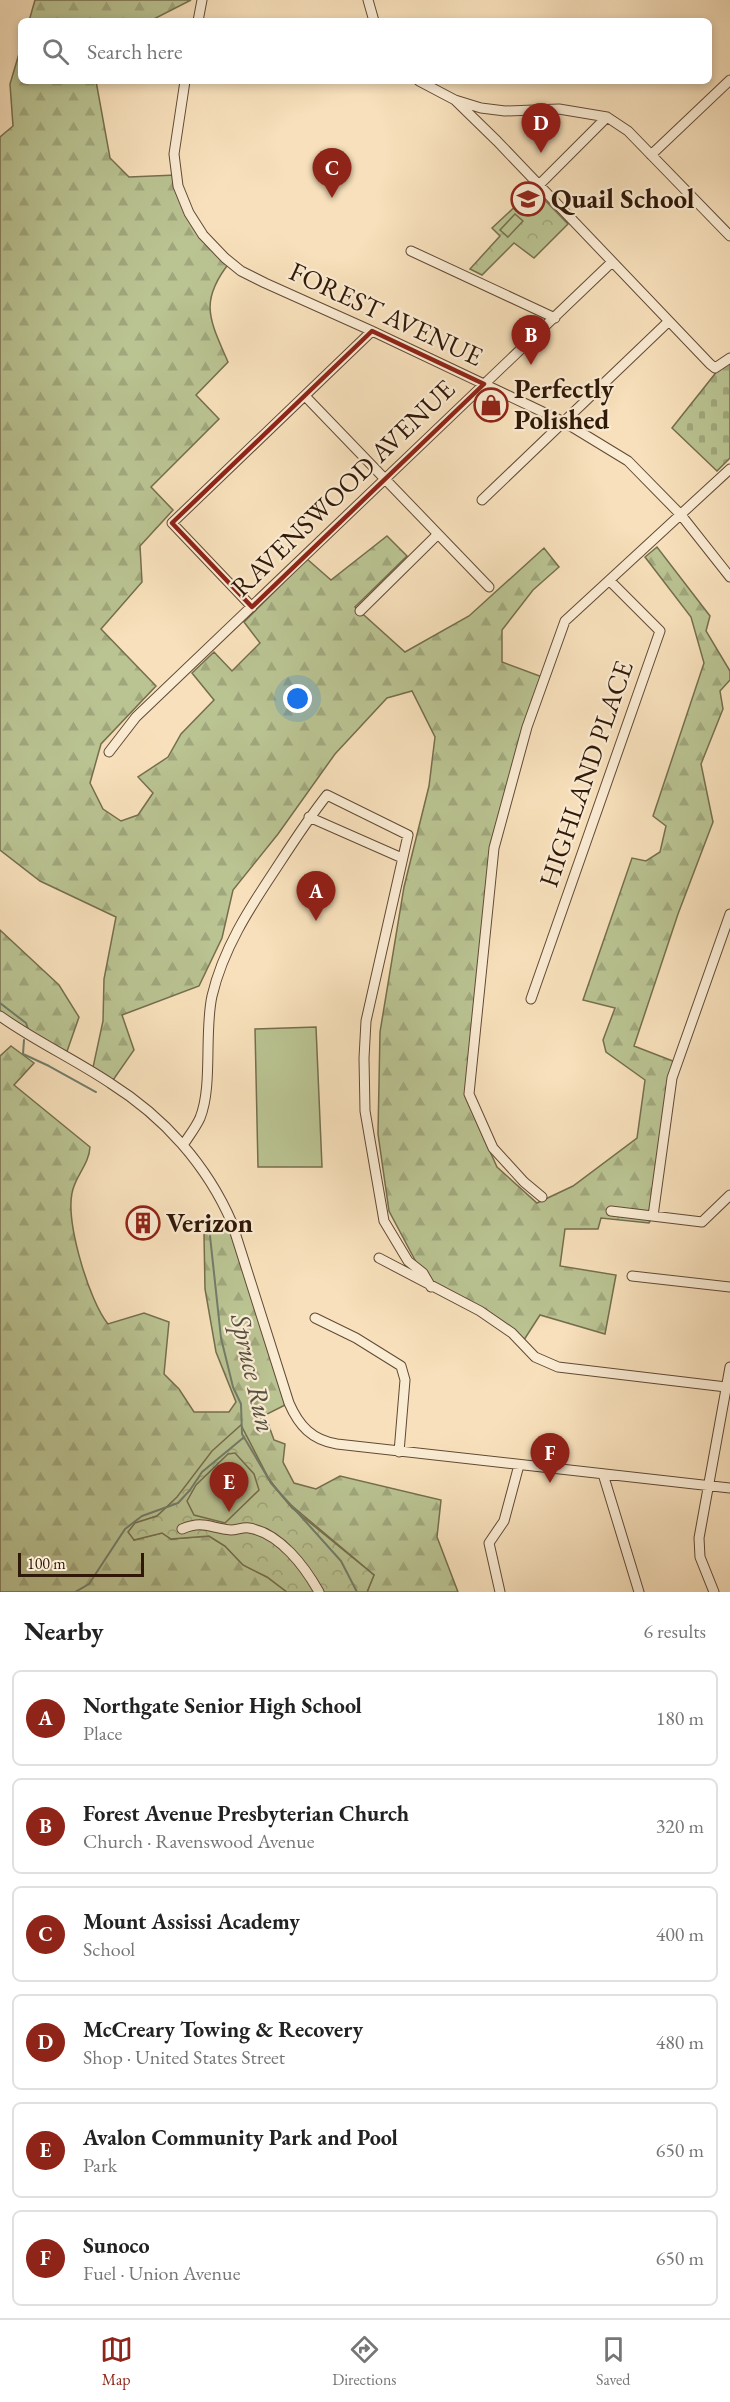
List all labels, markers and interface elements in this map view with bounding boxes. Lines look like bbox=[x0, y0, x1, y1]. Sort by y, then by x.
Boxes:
search box bbox=[18, 18, 712, 84]
icon: search bbox=[39, 35, 72, 68]
text: Search here bbox=[87, 37, 182, 66]
pin: D bbox=[522, 104, 560, 153]
pin: C bbox=[312, 148, 352, 198]
school or university icon: Quail School bbox=[510, 181, 546, 217]
place label: Quail School bbox=[551, 181, 695, 216]
street label: FOREST AVENUE bbox=[284, 253, 489, 374]
pin: B bbox=[512, 316, 550, 365]
place label: Perfectly Polished bbox=[514, 371, 615, 437]
street label: RAVENSWOOD AVENUE bbox=[223, 372, 462, 604]
shop icon: Perfectly Polished bbox=[473, 387, 509, 423]
street label: HIGHLAND PLACE bbox=[530, 656, 641, 892]
your location bbox=[283, 684, 312, 713]
pin: A bbox=[296, 872, 336, 921]
building icon: Verizon bbox=[125, 1205, 161, 1241]
place label: Verizon bbox=[166, 1205, 253, 1240]
water label: Spruce Run bbox=[223, 1309, 285, 1436]
pin: F bbox=[530, 1434, 570, 1483]
pin: E bbox=[210, 1462, 248, 1512]
scale bar bbox=[18, 1550, 144, 1578]
text: 100 m bbox=[27, 1553, 66, 1574]
text: Nearby bbox=[24, 1614, 104, 1648]
text: 6 results bbox=[643, 1618, 706, 1644]
text: Northgate Senior High School bbox=[83, 1691, 362, 1720]
text: A bbox=[38, 1705, 53, 1731]
text: 180 m bbox=[656, 1705, 704, 1731]
text: Place bbox=[83, 1720, 122, 1746]
text: Forest Avenue Presbyterian Church bbox=[83, 1799, 409, 1828]
text: B bbox=[39, 1813, 52, 1839]
text: 320 m bbox=[656, 1813, 704, 1839]
text: Church · Ravenswood Avenue bbox=[83, 1828, 315, 1854]
text: Mount Assissi Academy bbox=[83, 1907, 300, 1936]
text: C bbox=[38, 1921, 53, 1947]
text: 400 m bbox=[656, 1921, 704, 1947]
text: School bbox=[83, 1936, 135, 1962]
text: McCreary Towing & Recovery bbox=[83, 2015, 363, 2044]
text: D bbox=[38, 2029, 53, 2055]
text: 480 m bbox=[656, 2029, 704, 2055]
text: Shop · United States Street bbox=[83, 2044, 285, 2070]
text: Avalon Community Park and Pool bbox=[83, 2123, 398, 2152]
text: E bbox=[40, 2137, 51, 2163]
text: 650 m bbox=[656, 2137, 704, 2163]
text: Park bbox=[83, 2152, 117, 2178]
text: Sunoco bbox=[83, 2231, 150, 2260]
text: F bbox=[40, 2245, 51, 2271]
text: 650 m bbox=[656, 2245, 704, 2271]
text: Fuel · Union Avenue bbox=[83, 2260, 240, 2286]
tab: Map bbox=[100, 2333, 133, 2390]
tab: Directions bbox=[332, 2333, 397, 2390]
tab: Saved bbox=[596, 2333, 630, 2390]

